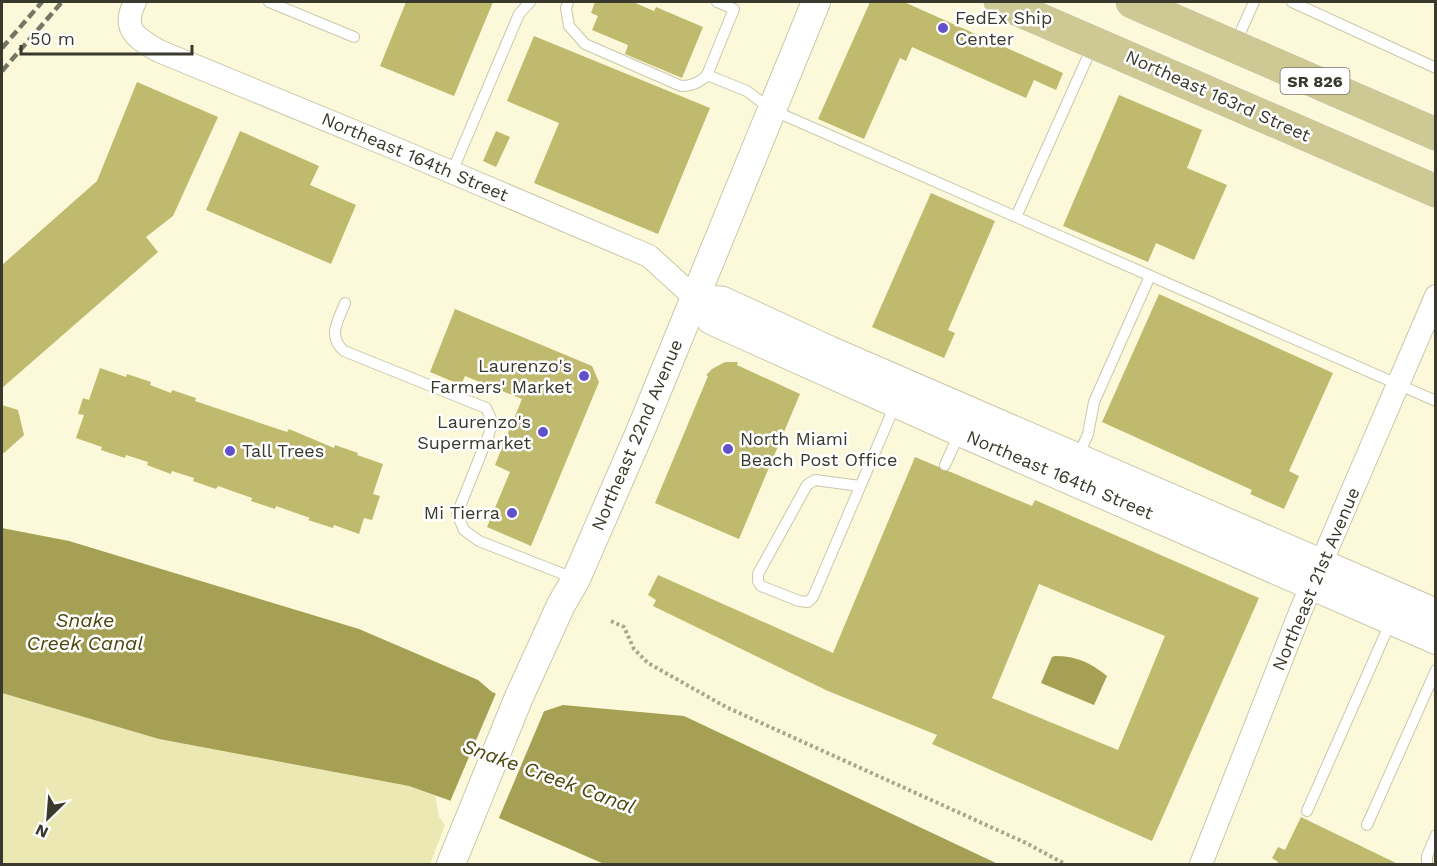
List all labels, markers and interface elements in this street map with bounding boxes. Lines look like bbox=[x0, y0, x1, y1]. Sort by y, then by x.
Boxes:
place label: FedEx Ship Center bbox=[955, 7, 1052, 49]
scale bar bbox=[21, 18, 192, 56]
marker: FedEx Ship Center bbox=[936, 21, 950, 35]
text: 50 m bbox=[30, 28, 75, 49]
street label: Northeast 163rd Street bbox=[1123, 45, 1314, 146]
road number: SR 826 bbox=[1280, 68, 1350, 94]
street label: Northeast 164th Street bbox=[319, 108, 512, 206]
street label: Northeast 22nd Avenue bbox=[587, 336, 686, 534]
place label: Laurenzo's Farmers' Market bbox=[430, 355, 572, 397]
marker: Laurenzo's Farmers' Market bbox=[577, 369, 591, 383]
place label: Laurenzo's Supermarket bbox=[417, 411, 531, 453]
marker: Laurenzo's Supermarket bbox=[536, 425, 550, 439]
street label: Northeast 164th Street bbox=[964, 426, 1157, 524]
place label: North Miami Beach Post Office bbox=[740, 428, 897, 470]
place label: Tall Trees bbox=[242, 440, 324, 461]
marker: North Miami Beach Post Office bbox=[721, 442, 735, 456]
marker: Tall Trees bbox=[223, 444, 237, 458]
street label: Northeast 21st Avenue bbox=[1267, 484, 1364, 673]
place label: Mi Tierra bbox=[424, 502, 500, 523]
marker: Mi Tierra bbox=[505, 506, 519, 520]
water label: Snake Creek Canal bbox=[27, 608, 143, 655]
water label: Snake Creek Canal bbox=[459, 734, 639, 818]
north arrow bbox=[18, 788, 78, 848]
text: N bbox=[32, 820, 51, 842]

